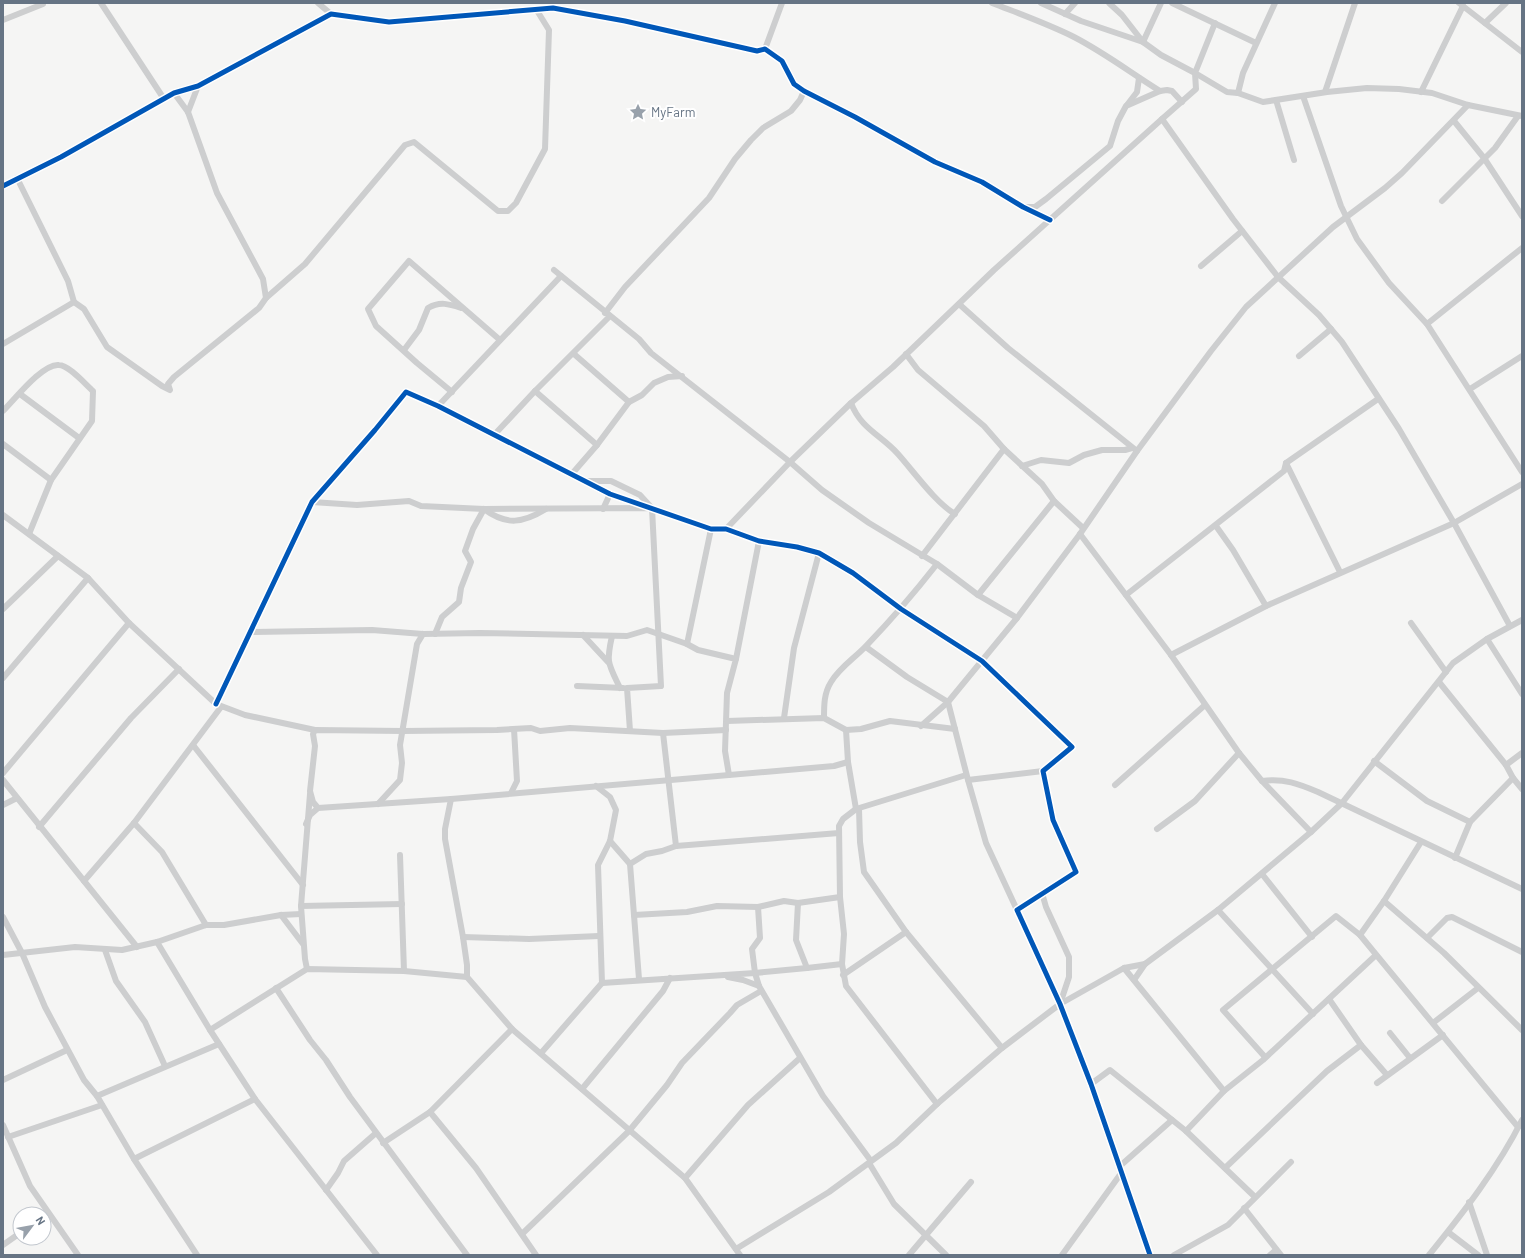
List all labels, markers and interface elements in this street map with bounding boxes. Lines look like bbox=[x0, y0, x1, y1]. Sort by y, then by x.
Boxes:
place icon: MyFarm bbox=[628, 102, 648, 122]
place label: MyFarm bbox=[651, 104, 695, 120]
north arrow bbox=[12, 1206, 52, 1246]
text: N bbox=[33, 1214, 48, 1227]

